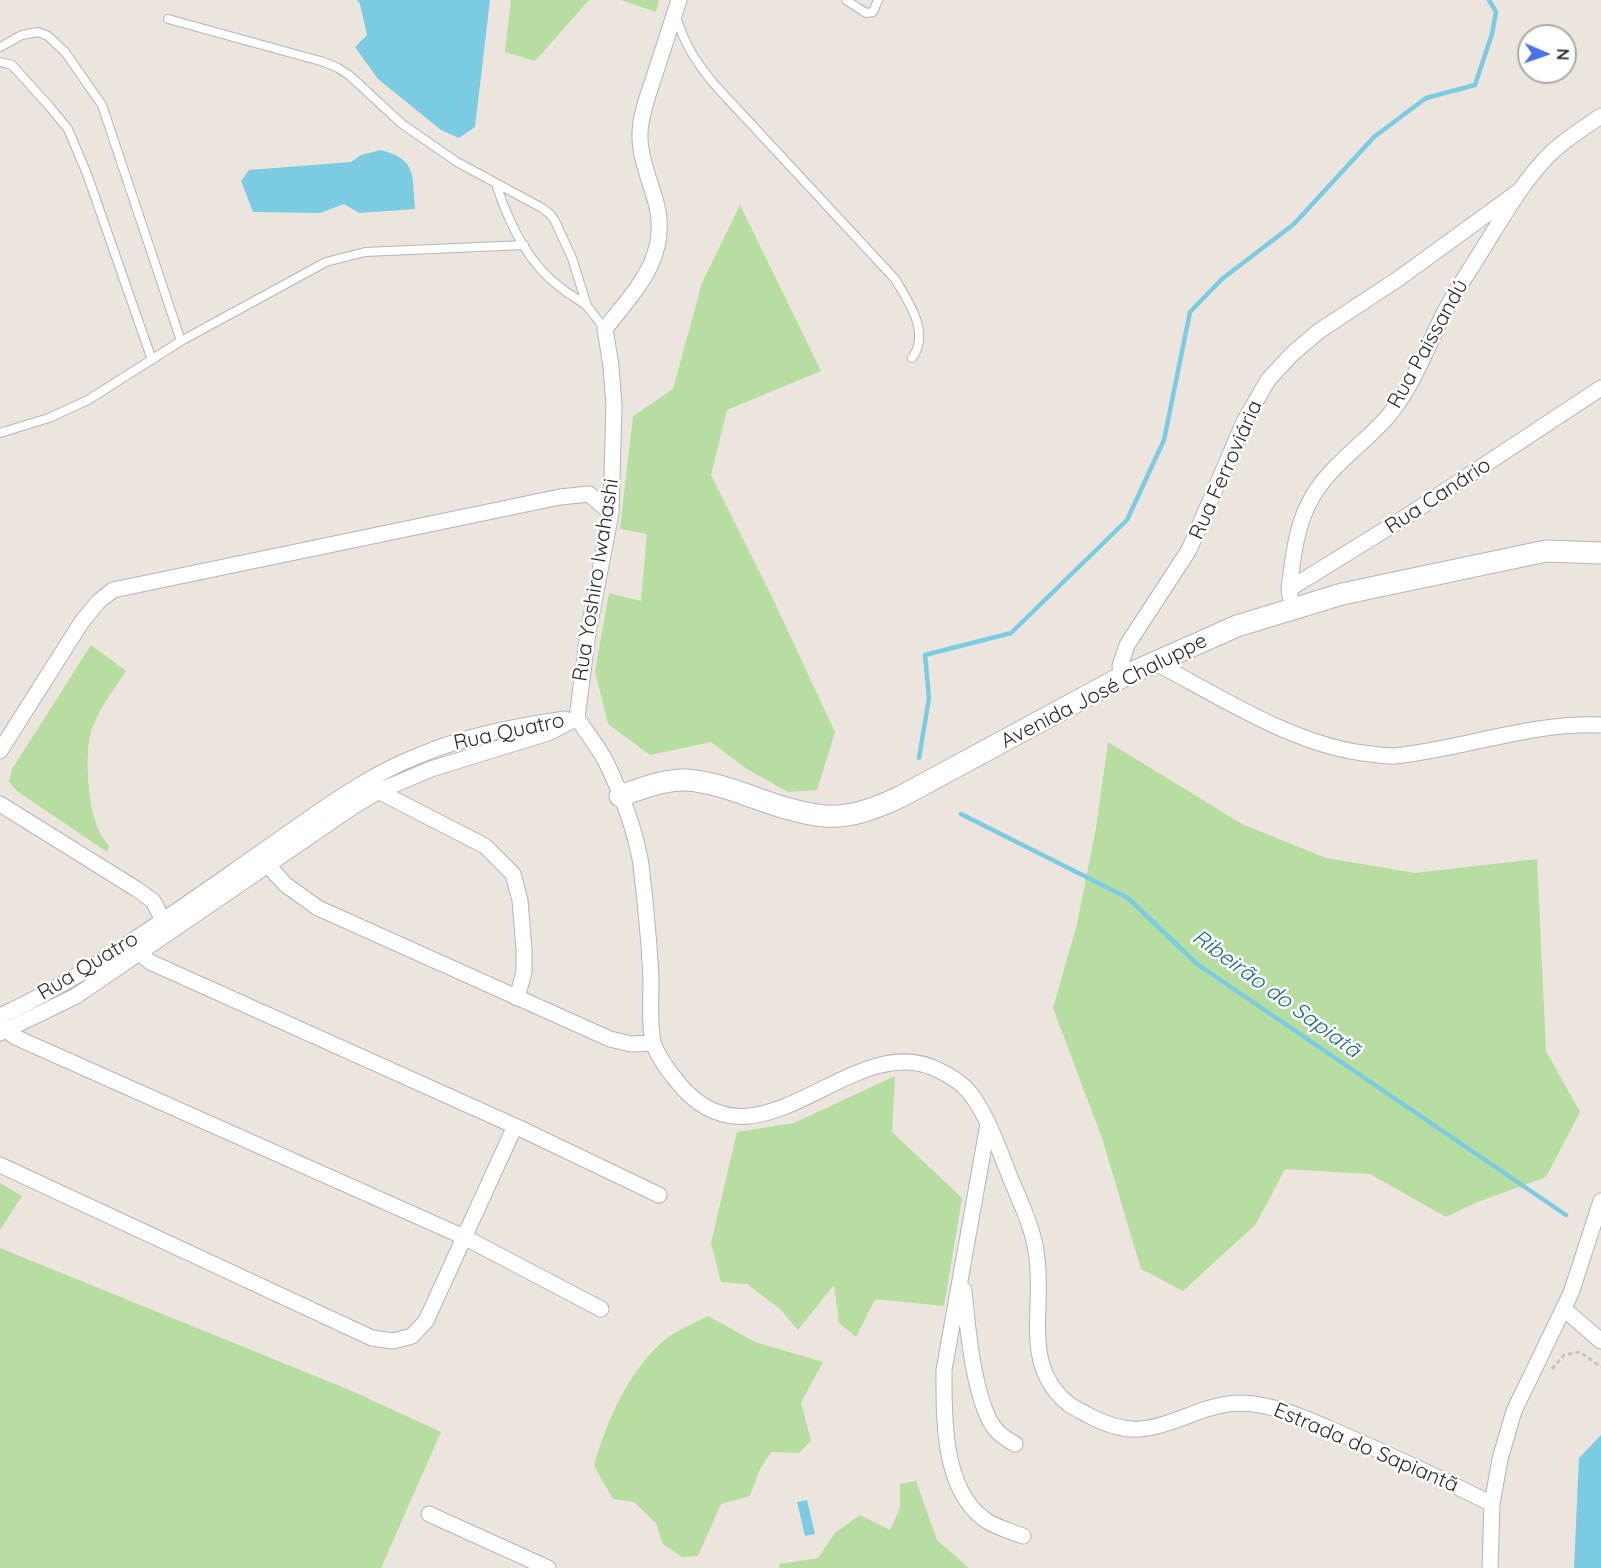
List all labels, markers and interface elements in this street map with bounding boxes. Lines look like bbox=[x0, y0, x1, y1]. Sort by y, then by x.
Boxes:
north arrow bbox=[1517, 24, 1577, 84]
text: N bbox=[1553, 48, 1573, 61]
street label: Rua Paissandú bbox=[1382, 275, 1474, 413]
street label: Rua Ferroviária bbox=[1184, 397, 1268, 543]
street label: Rua Canário bbox=[1380, 453, 1496, 539]
street label: Rua Yoshiro Iwahashi bbox=[568, 477, 624, 683]
street label: Avenida José Chaluppe bbox=[997, 628, 1211, 754]
street label: Rua Quatro bbox=[451, 708, 567, 756]
water label: Ribeirão do Sapiatã bbox=[1187, 924, 1365, 1064]
street label: Rua Quatro bbox=[33, 926, 143, 1006]
street label: Estrada do Sapiantã bbox=[1270, 1398, 1462, 1498]

